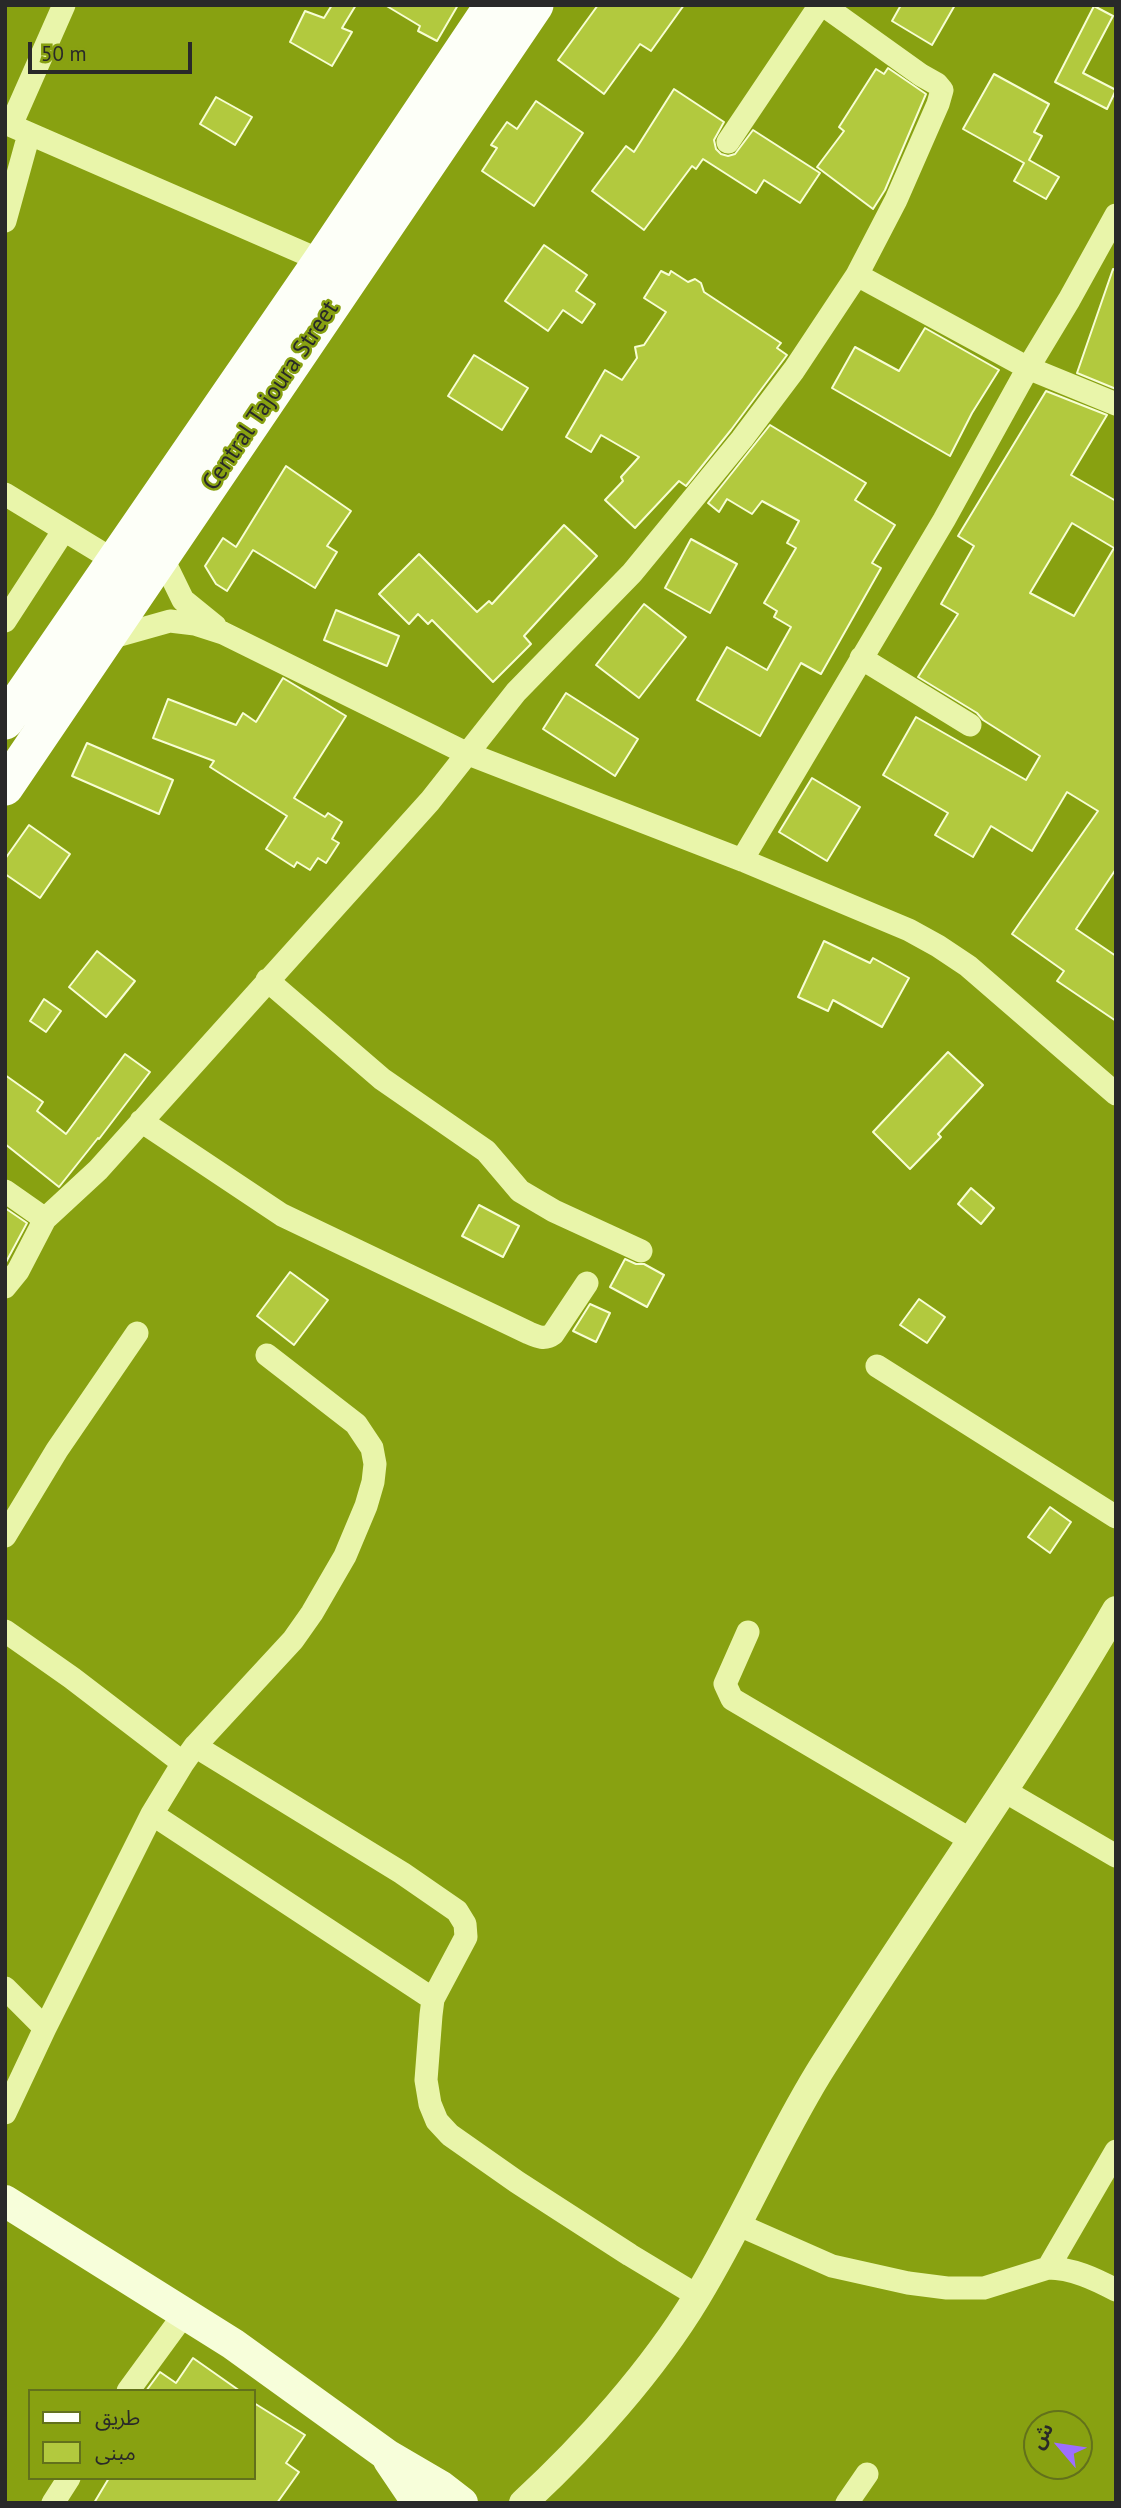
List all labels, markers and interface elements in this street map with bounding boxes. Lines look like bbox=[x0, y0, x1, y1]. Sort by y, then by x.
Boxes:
scale bar bbox=[32, 28, 196, 72]
text: 50 m bbox=[41, 40, 87, 67]
street label: Central Tajoura Street bbox=[197, 296, 345, 496]
legend bbox=[28, 2389, 256, 2480]
text: طريق bbox=[95, 2404, 140, 2431]
north arrow bbox=[1023, 2410, 1093, 2480]
text: ش bbox=[1025, 2419, 1058, 2453]
text: مبنى bbox=[95, 2439, 136, 2466]

